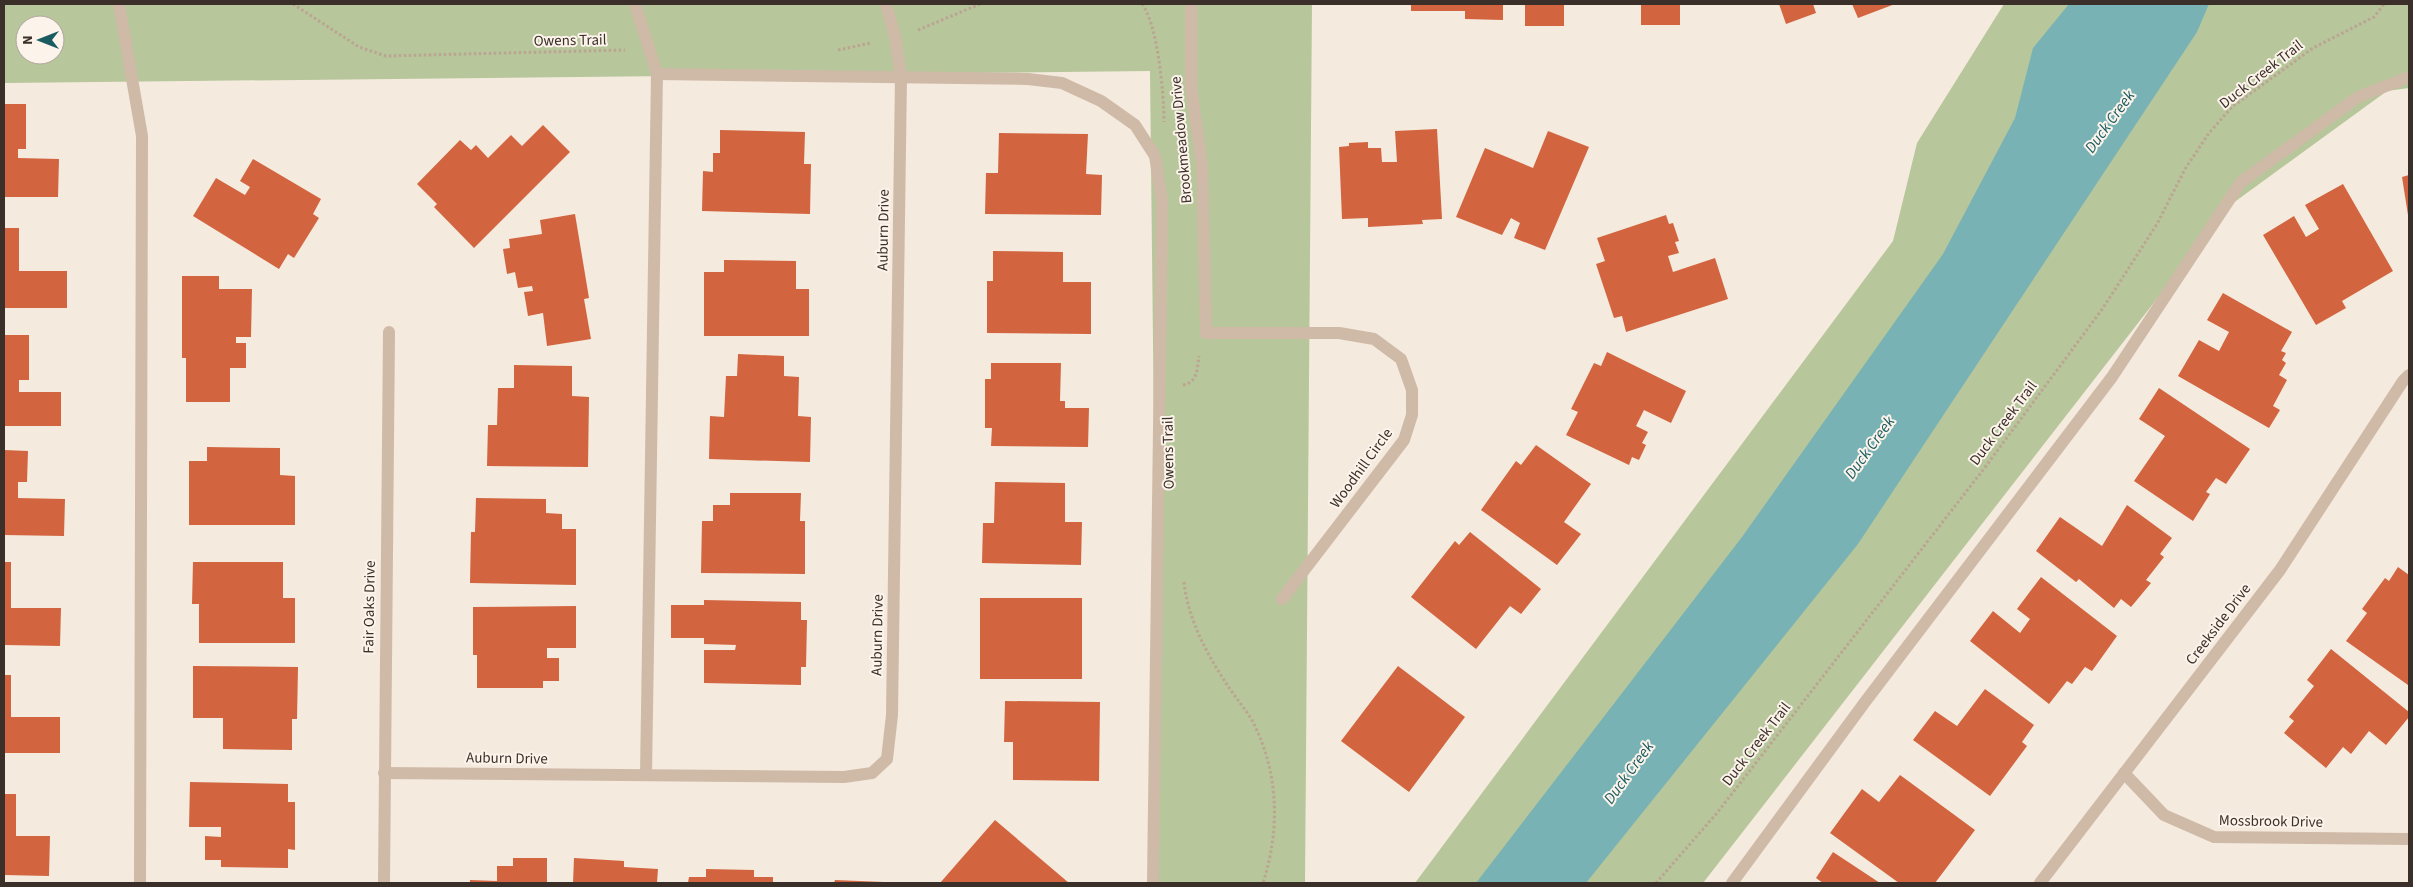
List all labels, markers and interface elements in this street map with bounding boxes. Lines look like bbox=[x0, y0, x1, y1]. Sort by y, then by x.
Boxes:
north arrow bbox=[15, 15, 65, 65]
street label: Owens Trail bbox=[533, 29, 607, 52]
text: N bbox=[18, 35, 38, 45]
street label: Duck Creek Trail bbox=[2215, 35, 2308, 114]
street label: Brookmeadow Drive bbox=[1165, 76, 1198, 204]
water label: Duck Creek bbox=[2080, 85, 2140, 157]
street label: Auburn Drive bbox=[872, 189, 895, 271]
street label: Duck Creek Trail bbox=[1965, 377, 2042, 470]
water label: Duck Creek bbox=[1840, 411, 1900, 483]
street label: Owens Trail bbox=[1157, 416, 1180, 490]
street label: Woodhill Circle bbox=[1325, 424, 1398, 513]
street label: Fair Oaks Drive bbox=[358, 560, 381, 654]
street label: Creekside Drive bbox=[2181, 579, 2256, 669]
street label: Auburn Drive bbox=[866, 594, 889, 676]
street label: Duck Creek Trail bbox=[1717, 698, 1796, 791]
water label: Duck Creek bbox=[1599, 736, 1659, 808]
street label: Auburn Drive bbox=[466, 747, 548, 770]
street label: Mossbrook Drive bbox=[2219, 810, 2323, 833]

